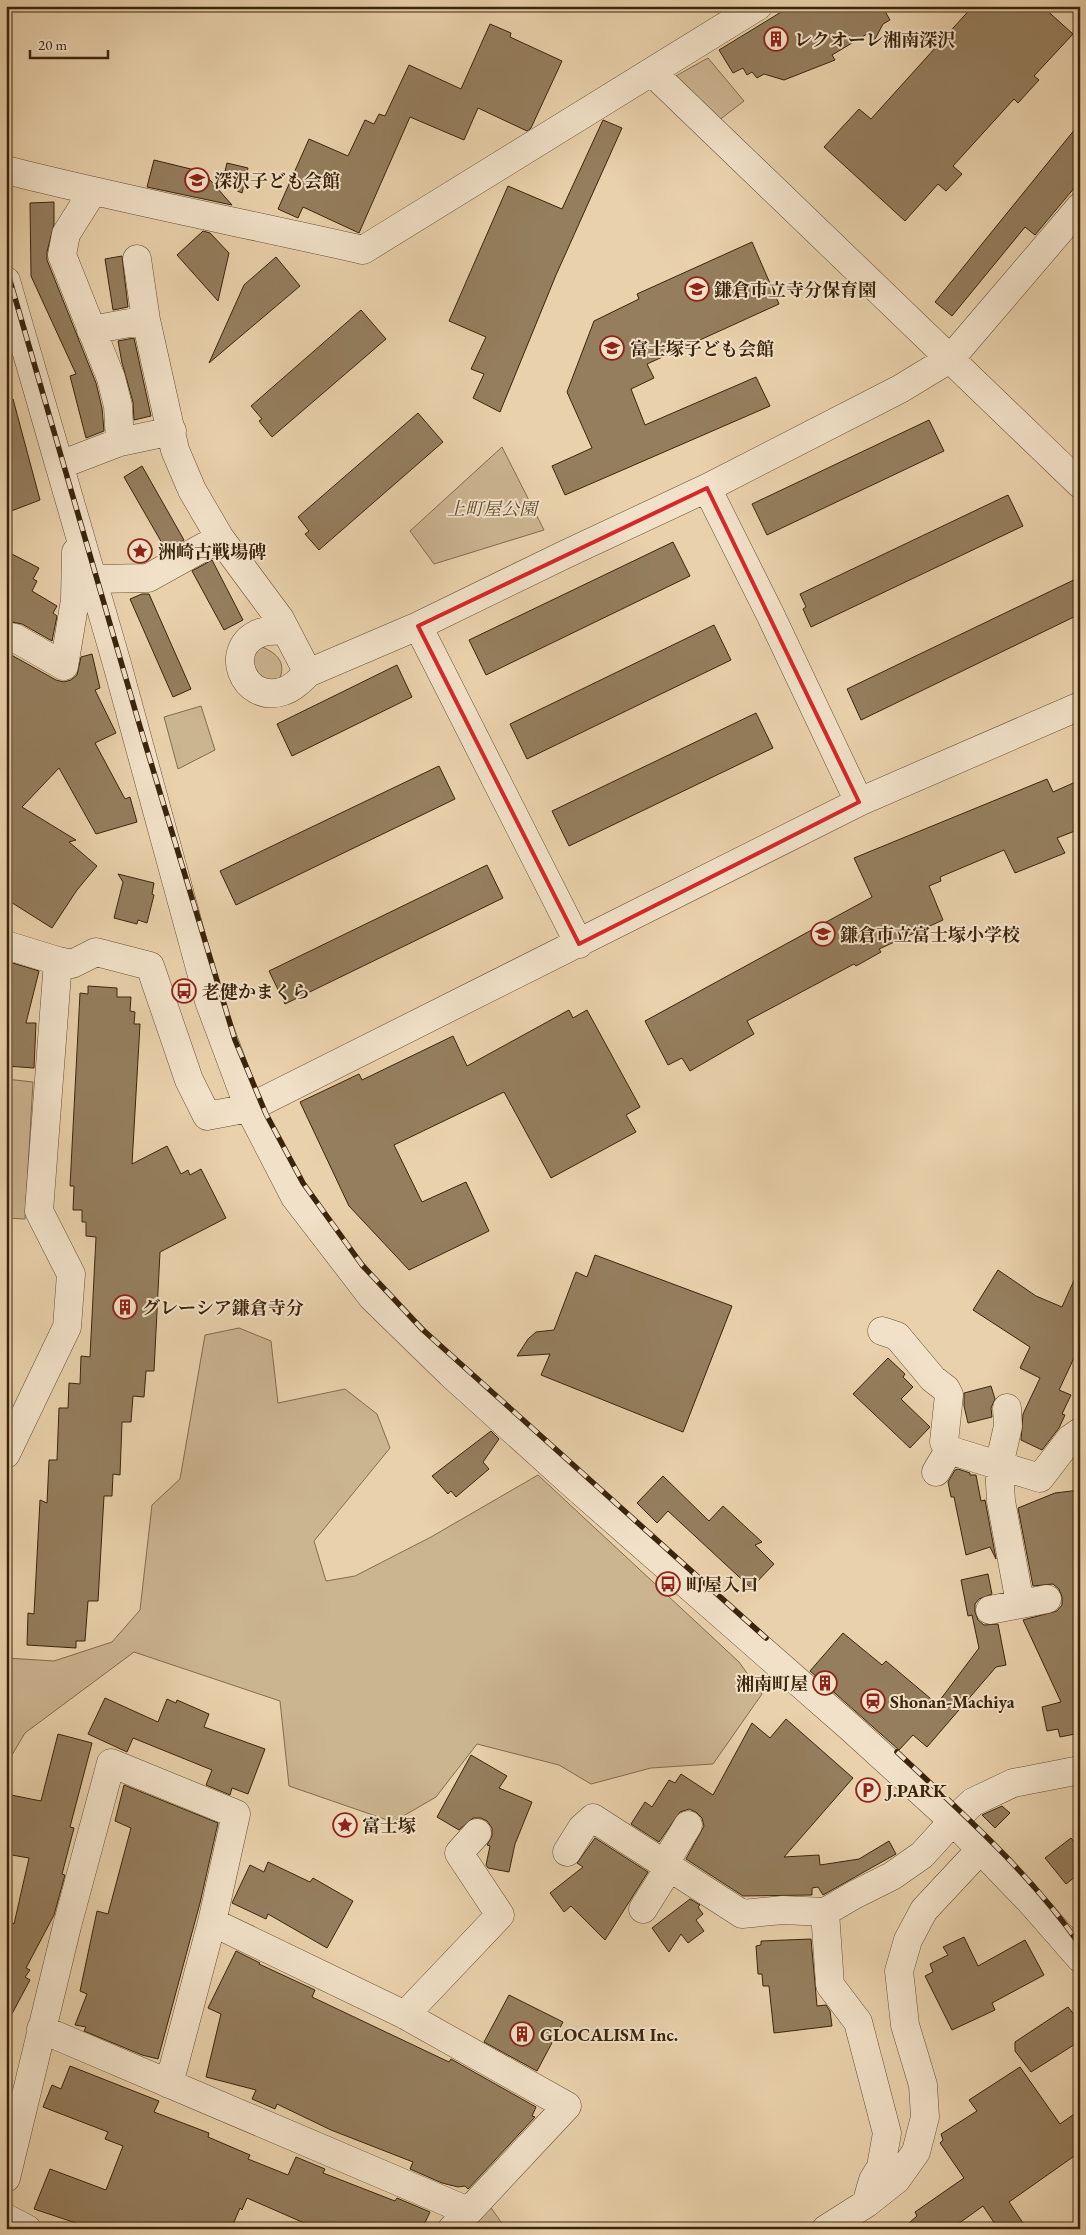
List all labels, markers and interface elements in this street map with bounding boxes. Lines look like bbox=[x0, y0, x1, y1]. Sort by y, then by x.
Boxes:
building icon: レクオーレ湘南深沢 bbox=[763, 26, 789, 52]
scale bar bbox=[30, 28, 108, 60]
place label: レクオーレ湘南深沢 bbox=[794, 28, 955, 51]
text: 20 m bbox=[38, 35, 67, 54]
school or university icon: 深沢子ども会館 bbox=[184, 167, 210, 193]
place label: 深沢子ども会館 bbox=[214, 169, 340, 192]
school or university icon: 鎌倉市立寺分保育園 bbox=[684, 276, 710, 302]
place label: 鎌倉市立寺分保育園 bbox=[714, 278, 876, 301]
school or university icon: 富士塚子ども会館 bbox=[599, 335, 625, 361]
place label: 富士塚子ども会館 bbox=[630, 337, 774, 360]
park label: 上町屋公園 bbox=[447, 497, 540, 520]
place icon: 洲崎古戦場碑 bbox=[127, 538, 153, 564]
place label: 洲崎古戦場碑 bbox=[158, 540, 266, 563]
school or university icon: 鎌倉市立富士塚小学校 bbox=[810, 921, 836, 947]
place label: 鎌倉市立富士塚小学校 bbox=[840, 923, 1020, 946]
bus stop icon: 老健かまくら bbox=[171, 978, 197, 1004]
place label: 老健かまくら bbox=[202, 980, 310, 1003]
building icon: グレーシア鎌倉寺分 bbox=[112, 1294, 138, 1320]
place label: グレーシア鎌倉寺分 bbox=[142, 1296, 304, 1319]
bus stop icon: 町屋入口 bbox=[655, 1571, 681, 1597]
place label: 町屋入口 bbox=[686, 1573, 758, 1596]
building icon: 湘南町屋 bbox=[812, 1670, 838, 1696]
place label: 湘南町屋 bbox=[736, 1672, 808, 1695]
station icon: Shonan-Machiya bbox=[860, 1688, 886, 1714]
place label: Shonan-Machiya bbox=[890, 1690, 1015, 1713]
parking icon: J.PARK bbox=[855, 1777, 881, 1803]
place label: J.PARK bbox=[884, 1779, 947, 1802]
place icon: 富士塚 bbox=[332, 1812, 358, 1838]
place label: 富士塚 bbox=[362, 1814, 416, 1837]
building icon: GLOCALISM Inc. bbox=[509, 2021, 535, 2047]
place label: GLOCALISM Inc. bbox=[540, 2023, 678, 2046]

